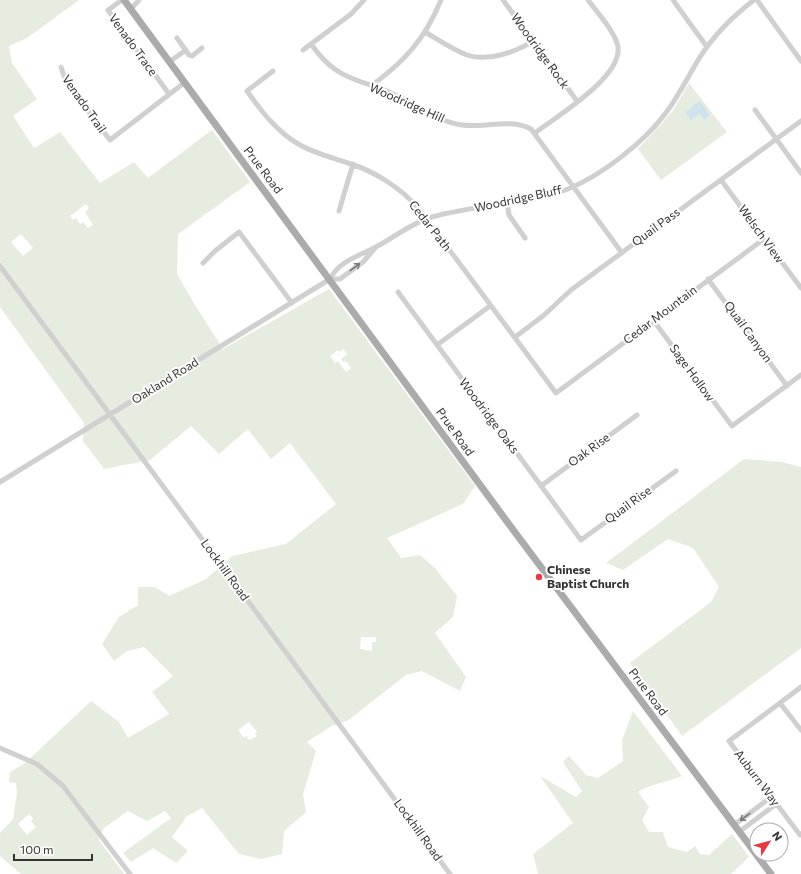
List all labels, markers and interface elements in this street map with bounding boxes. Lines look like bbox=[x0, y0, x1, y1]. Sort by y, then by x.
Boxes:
street label: Woodridge Rock bbox=[509, 10, 573, 91]
street label: Venado Trace bbox=[107, 11, 161, 78]
street label: Venado Trail bbox=[60, 72, 110, 135]
street label: Woodridge Hill bbox=[368, 79, 447, 125]
street label: Prue Road bbox=[241, 143, 286, 196]
street label: Woodridge Bluff bbox=[473, 182, 564, 214]
street label: Cedar Path bbox=[407, 197, 455, 254]
street label: Welsch View bbox=[736, 202, 788, 266]
street label: Quail Pass bbox=[629, 204, 682, 248]
one-way arrow bbox=[350, 263, 361, 272]
street label: Cedar Mountain bbox=[620, 282, 699, 346]
street label: Quail Canyon bbox=[722, 298, 776, 365]
street label: Sage Hollow bbox=[667, 341, 718, 404]
street label: Oakland Road bbox=[129, 354, 200, 406]
street label: Woodridge Oaks bbox=[457, 375, 523, 456]
street label: Prue Road bbox=[434, 405, 478, 458]
street label: Oak Rise bbox=[565, 429, 612, 469]
street label: Quail Rise bbox=[601, 483, 653, 526]
street label: Lockhill Road bbox=[199, 536, 253, 603]
place label: Chinese Baptist Church bbox=[547, 562, 629, 590]
marker: Chinese Baptist Church bbox=[534, 572, 544, 582]
street label: Prue Road bbox=[626, 665, 671, 718]
street label: Auburn Way bbox=[732, 747, 783, 808]
street label: Lockhill Road bbox=[392, 796, 446, 863]
one-way arrow bbox=[739, 813, 750, 821]
north arrow bbox=[749, 822, 789, 862]
text: N bbox=[770, 829, 785, 843]
scale bar bbox=[14, 836, 92, 862]
text: 100 m bbox=[20, 842, 54, 856]

